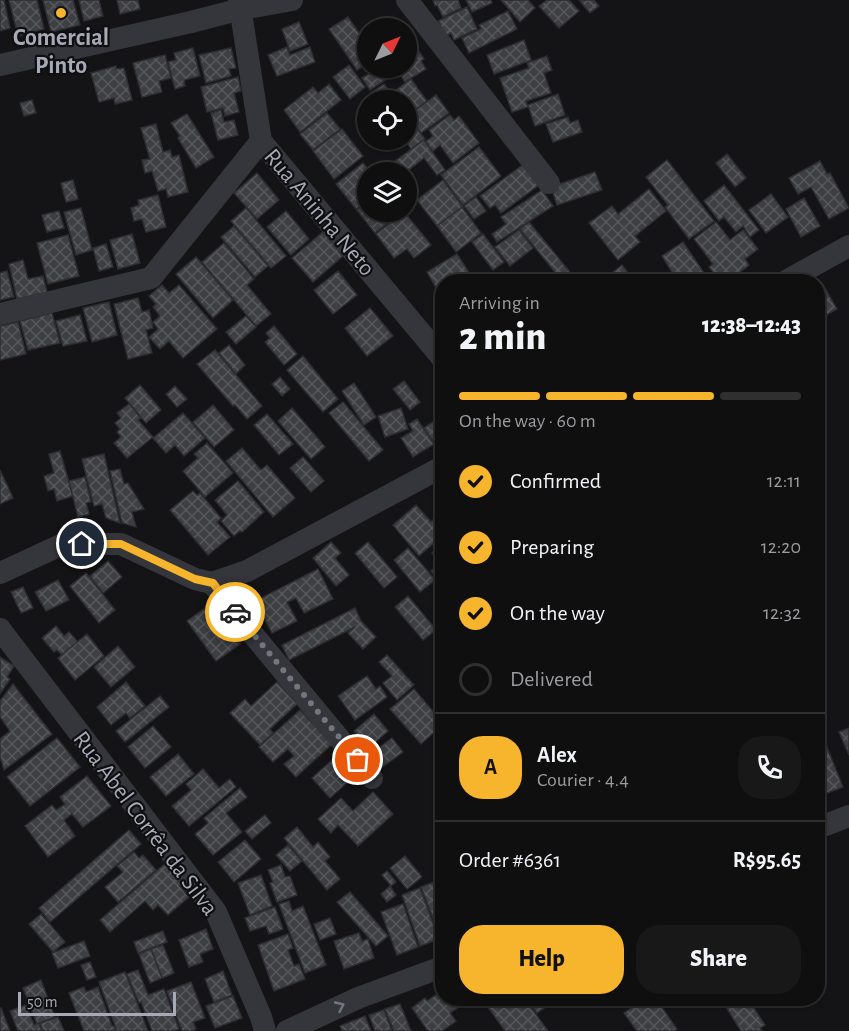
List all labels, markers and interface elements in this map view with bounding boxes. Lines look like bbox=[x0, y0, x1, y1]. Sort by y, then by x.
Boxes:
marker: Comercial Pinto bbox=[54, 6, 68, 20]
north arrow bbox=[357, 18, 417, 78]
map controls bbox=[357, 18, 417, 222]
place label: Comercial Pinto bbox=[13, 26, 109, 78]
button: locate bbox=[357, 90, 417, 150]
street label: Rua Aninha Neto bbox=[259, 144, 379, 281]
button: layers bbox=[357, 162, 417, 222]
text: Arriving in bbox=[459, 293, 540, 313]
text: 12:38–12:43 bbox=[702, 314, 801, 336]
text: 2 min bbox=[459, 318, 546, 357]
text: On the way · 60 m bbox=[459, 411, 596, 431]
icon: check bbox=[459, 465, 492, 498]
text: Confirmed bbox=[510, 470, 601, 492]
text: 12:11 bbox=[767, 471, 801, 491]
pin bbox=[56, 518, 107, 569]
icon: home bbox=[65, 527, 98, 560]
icon: check bbox=[459, 531, 492, 564]
text: Preparing bbox=[510, 536, 594, 558]
text: 12:20 bbox=[761, 537, 801, 557]
courier bbox=[205, 582, 265, 642]
icon: car bbox=[219, 596, 252, 629]
icon: check bbox=[459, 597, 492, 630]
text: On the way bbox=[510, 602, 605, 624]
text: 12:32 bbox=[763, 603, 801, 623]
text: Delivered bbox=[510, 668, 593, 690]
street label: Rua Abel Corrêa da Silva bbox=[68, 727, 222, 920]
pin bbox=[332, 734, 383, 785]
button: phone bbox=[738, 736, 801, 799]
icon: bag bbox=[341, 743, 374, 776]
text: Alex bbox=[537, 744, 577, 766]
text: A bbox=[484, 756, 497, 778]
text: Courier · 4.4 bbox=[537, 770, 629, 790]
text: Order #6361 bbox=[459, 849, 561, 871]
text: R$95.65 bbox=[733, 849, 801, 871]
button: Help bbox=[459, 925, 624, 994]
button: Share bbox=[636, 925, 801, 994]
scale bar bbox=[18, 989, 176, 1016]
text: 50 m bbox=[27, 994, 58, 1010]
one-way arrow bbox=[333, 1002, 344, 1014]

